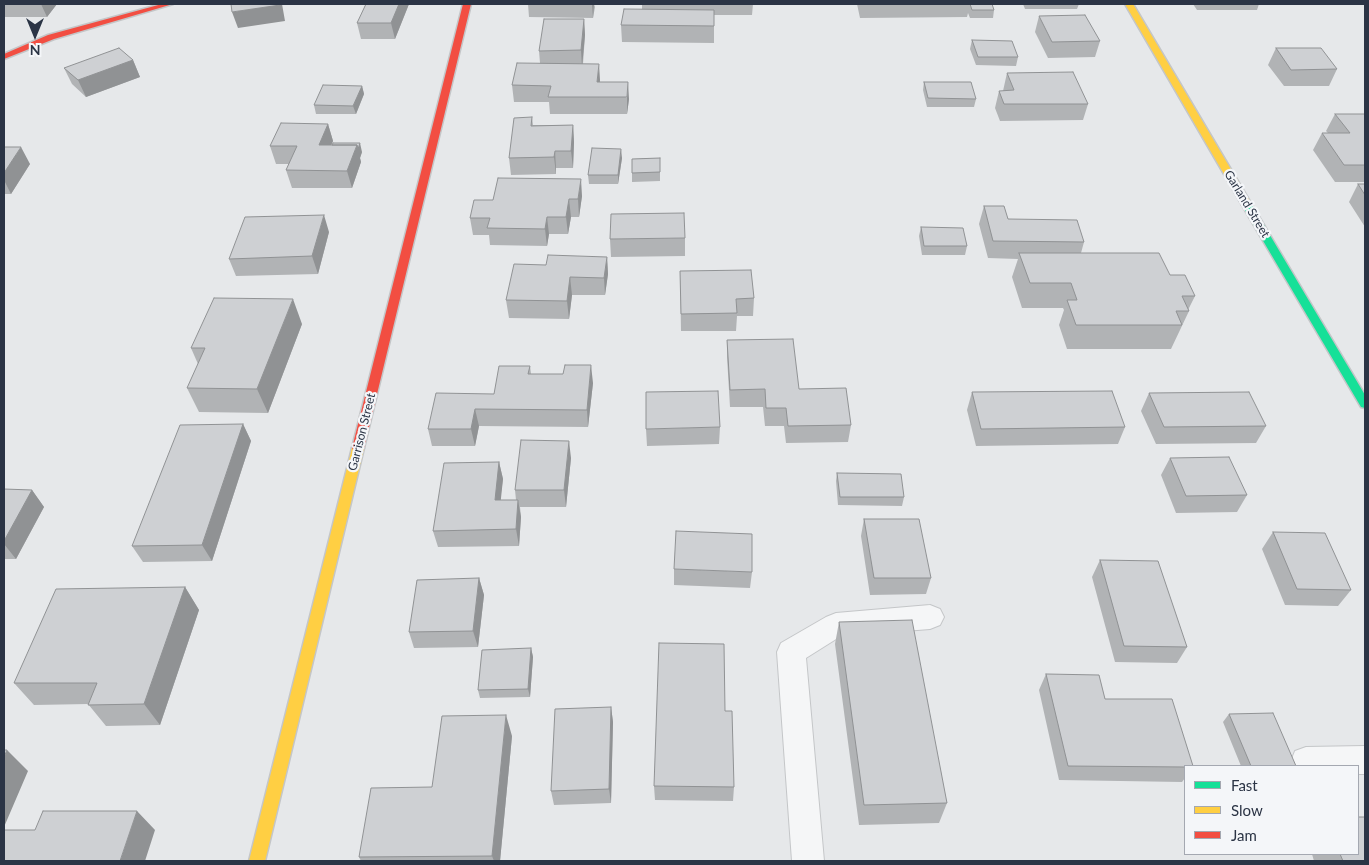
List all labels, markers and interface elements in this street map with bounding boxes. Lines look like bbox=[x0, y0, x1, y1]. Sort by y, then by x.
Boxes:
north arrow bbox=[10, 10, 60, 60]
text: N bbox=[30, 42, 40, 59]
street label: Garland Street bbox=[1221, 168, 1273, 240]
street label: Garrison Street bbox=[345, 392, 379, 472]
legend bbox=[1184, 765, 1359, 855]
text: Fast bbox=[1231, 776, 1258, 794]
text: Slow bbox=[1231, 801, 1263, 819]
text: Jam bbox=[1231, 826, 1257, 844]

